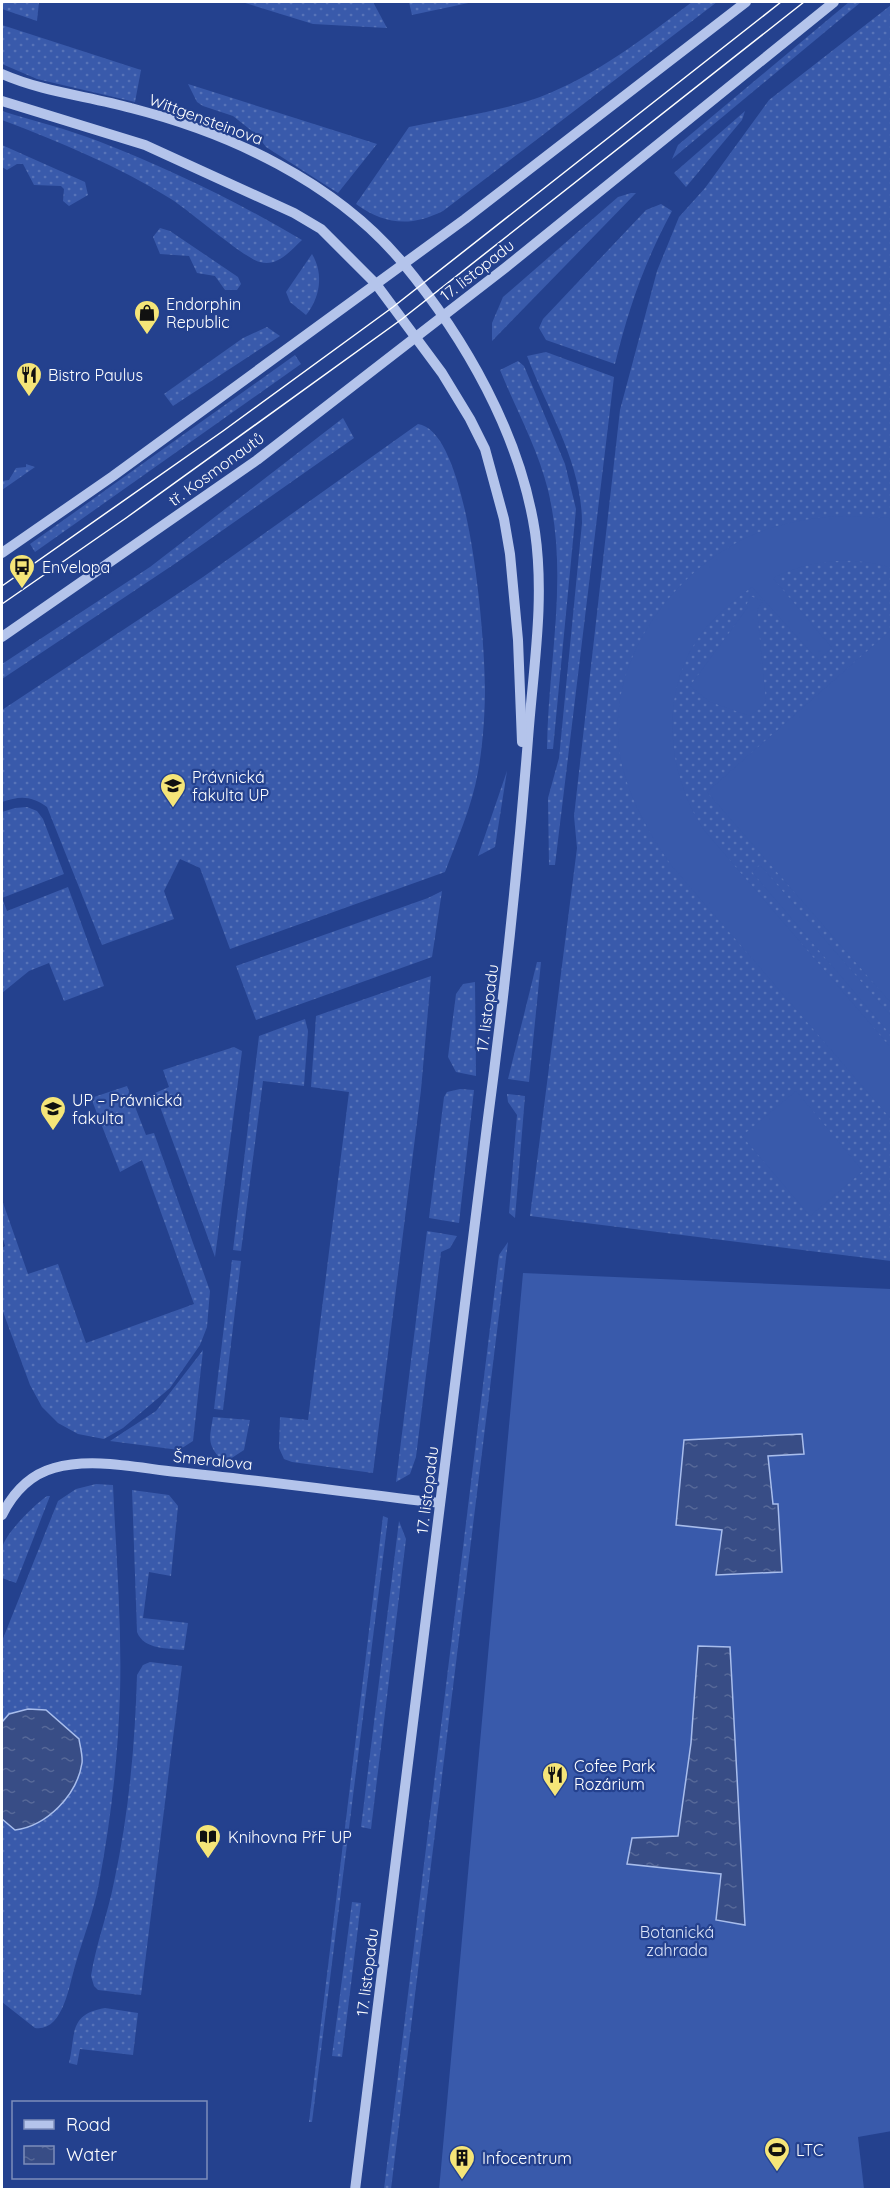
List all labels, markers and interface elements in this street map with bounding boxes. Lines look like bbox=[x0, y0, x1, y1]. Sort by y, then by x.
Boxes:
street label: Wittgensteinova bbox=[146, 89, 266, 149]
street label: 17. listopadu bbox=[436, 235, 518, 305]
place label: Endorphin Republic bbox=[166, 294, 241, 332]
shop icon: Endorphin Republic bbox=[132, 298, 162, 336]
restaurant icon: Bistro Paulus bbox=[14, 360, 44, 398]
place label: Bistro Paulus bbox=[48, 365, 143, 385]
street label: tř. Kosmonautů bbox=[164, 428, 268, 510]
bus stop icon: Envelopa bbox=[7, 552, 37, 590]
place label: Envelopa bbox=[42, 557, 110, 577]
place label: Právnická fakulta UP bbox=[192, 767, 269, 805]
school or university icon: Právnická fakulta UP bbox=[158, 771, 188, 809]
street label: 17. listopadu bbox=[472, 963, 502, 1053]
place label: UP – Právnická fakulta bbox=[72, 1090, 182, 1128]
school or university icon: UP – Právnická fakulta bbox=[38, 1094, 68, 1132]
street label: 17. listopadu bbox=[412, 1445, 442, 1535]
street label: Šmeralova bbox=[172, 1446, 254, 1474]
place label: Cofee Park Rozárium bbox=[574, 1756, 656, 1794]
restaurant icon: Cofee Park Rozárium bbox=[540, 1760, 570, 1798]
library icon: Knihovna PřF UP bbox=[193, 1822, 223, 1860]
place label: Knihovna PřF UP bbox=[228, 1827, 352, 1847]
park label: Botanická zahrada bbox=[640, 1922, 714, 1960]
street label: 17. listopadu bbox=[352, 1927, 382, 2017]
legend bbox=[12, 2101, 207, 2179]
text: Road bbox=[66, 2113, 111, 2136]
sports icon: LTC bbox=[762, 2135, 792, 2173]
place label: LTC bbox=[796, 2140, 823, 2160]
text: Water bbox=[66, 2143, 117, 2166]
building icon: Infocentrum bbox=[447, 2143, 477, 2181]
place label: Infocentrum bbox=[482, 2148, 572, 2168]

